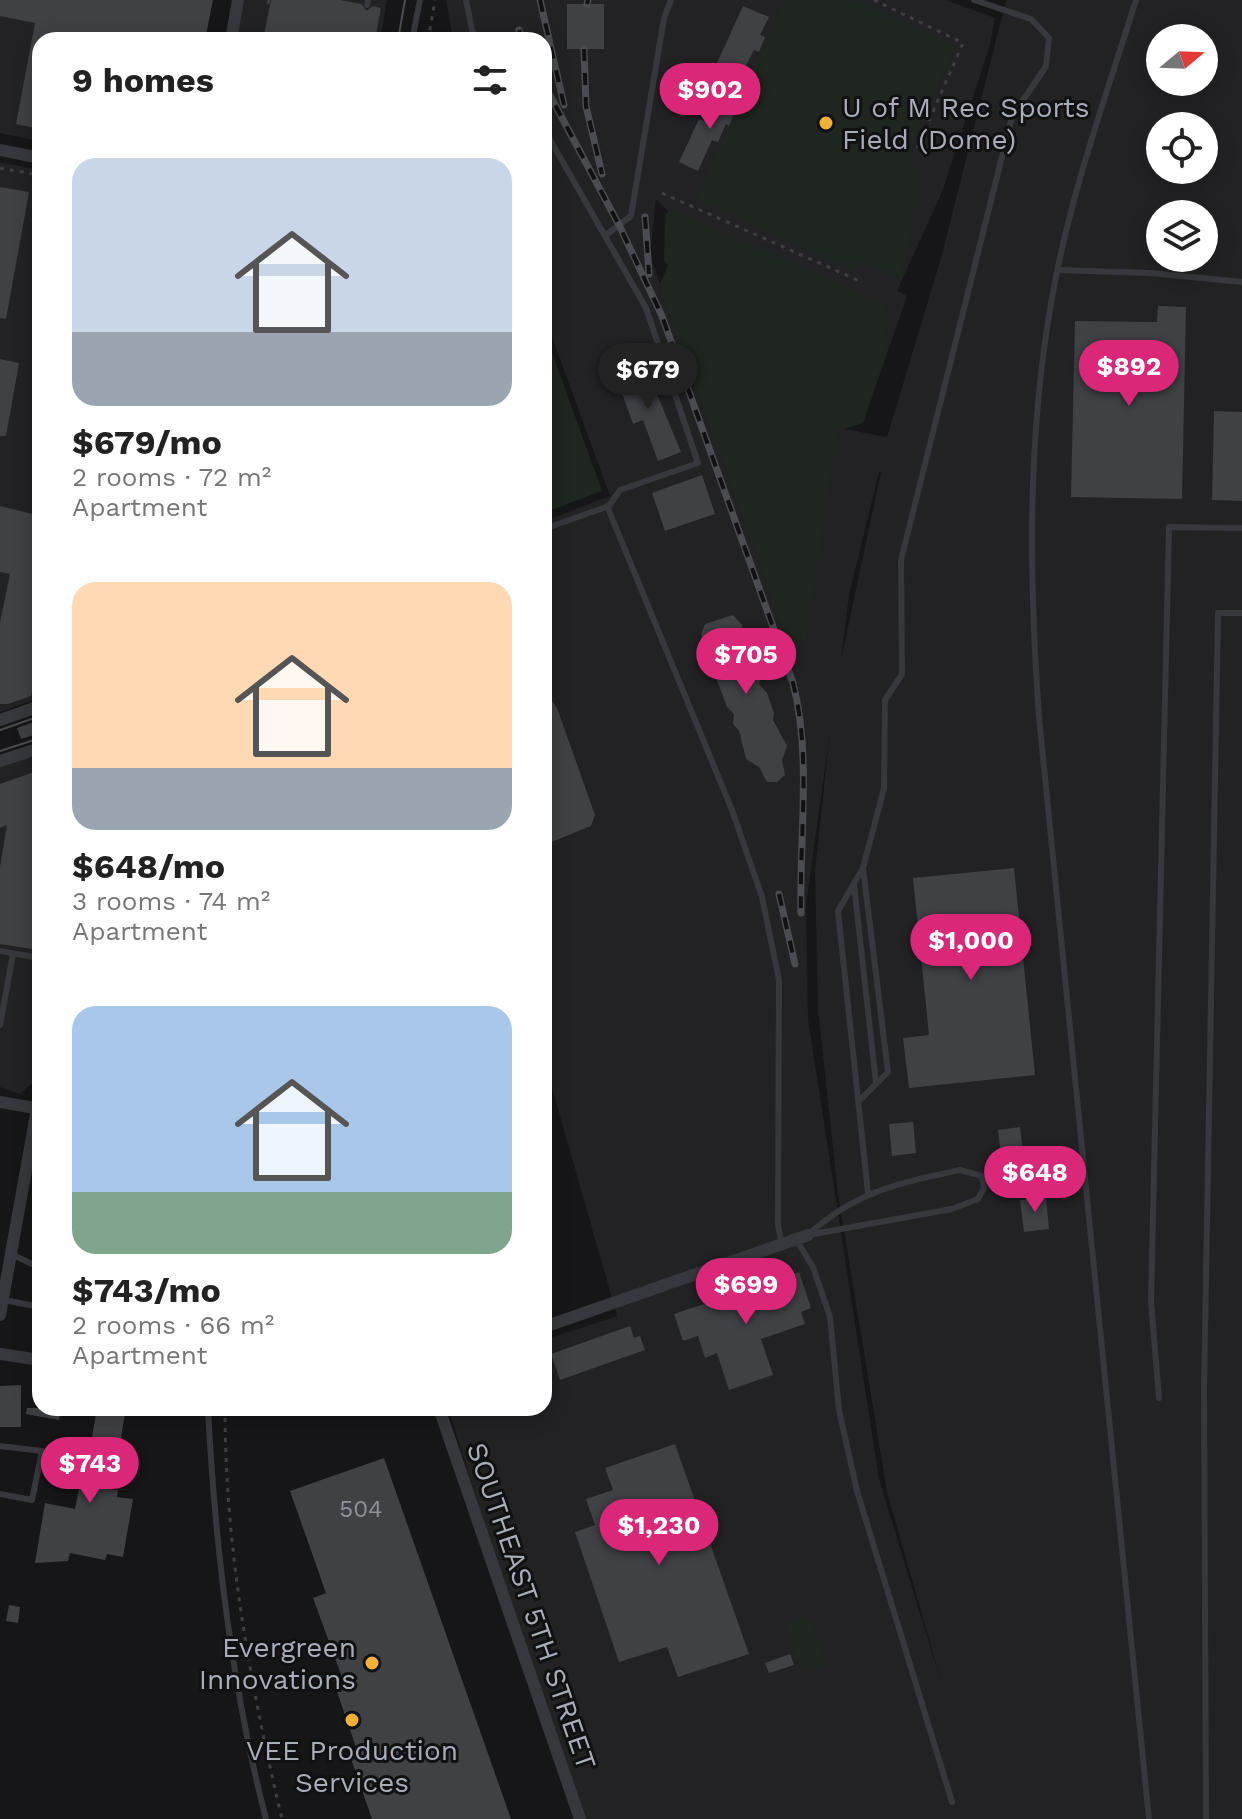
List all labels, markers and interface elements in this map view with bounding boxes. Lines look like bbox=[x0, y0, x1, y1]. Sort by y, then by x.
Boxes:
north arrow bbox=[1146, 24, 1218, 96]
map controls bbox=[1146, 24, 1218, 272]
icon: filters bbox=[468, 58, 512, 102]
text: 9 homes bbox=[72, 60, 214, 100]
pin: $902 bbox=[663, 63, 757, 131]
text: $902 bbox=[678, 74, 742, 104]
place label: U of M Rec Sports Field (Dome) bbox=[842, 91, 1090, 156]
button: locate bbox=[1146, 112, 1218, 184]
marker: U of M Rec Sports Field (Dome) bbox=[817, 114, 835, 132]
button: layers bbox=[1146, 200, 1218, 272]
icon: home bbox=[220, 210, 364, 354]
pin: $892 bbox=[1082, 340, 1176, 408]
pin: $679 bbox=[601, 343, 695, 411]
text: $892 bbox=[1097, 351, 1161, 381]
text: $679 bbox=[616, 354, 680, 384]
text: $679/mo bbox=[72, 422, 222, 462]
text: 2 rooms · 72 m² bbox=[72, 462, 271, 492]
text: Apartment bbox=[72, 492, 208, 522]
pin: $705 bbox=[699, 628, 793, 696]
icon: home bbox=[220, 634, 364, 778]
text: $705 bbox=[714, 639, 778, 669]
text: $648/mo bbox=[72, 846, 225, 886]
text: 3 rooms · 74 m² bbox=[72, 886, 270, 916]
pin: $1,000 bbox=[906, 914, 1036, 982]
text: Apartment bbox=[72, 916, 208, 946]
text: $1,000 bbox=[928, 925, 1014, 955]
icon: home bbox=[220, 1058, 364, 1202]
pin: $648 bbox=[988, 1146, 1082, 1214]
text: $648 bbox=[1002, 1157, 1068, 1187]
pin: $699 bbox=[699, 1258, 793, 1326]
text: $699 bbox=[714, 1269, 778, 1299]
text: $743/mo bbox=[72, 1270, 221, 1310]
text: 2 rooms · 66 m² bbox=[72, 1310, 274, 1340]
text: Apartment bbox=[72, 1340, 208, 1370]
pin: $743 bbox=[43, 1437, 137, 1505]
street label: SOUTHEAST 5TH STREET bbox=[460, 1438, 603, 1774]
text: $743 bbox=[59, 1448, 121, 1478]
house number: 504 bbox=[339, 1495, 383, 1523]
pin: $1,230 bbox=[594, 1499, 724, 1567]
text: $1,230 bbox=[617, 1510, 701, 1540]
place label: Evergreen Innovations bbox=[199, 1631, 356, 1696]
marker: Evergreen Innovations bbox=[363, 1654, 381, 1672]
marker: VEE Production Services bbox=[343, 1711, 361, 1729]
place label: VEE Production Services bbox=[246, 1734, 458, 1799]

